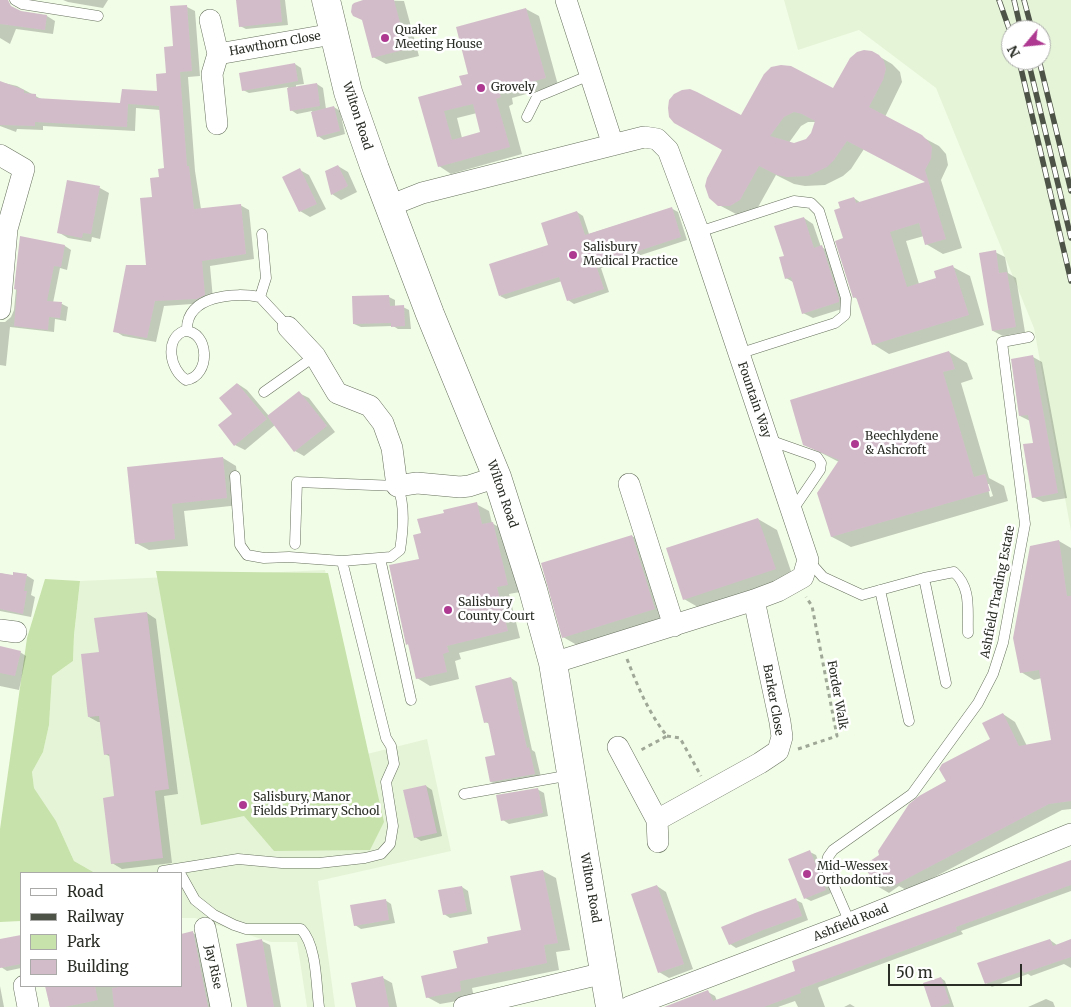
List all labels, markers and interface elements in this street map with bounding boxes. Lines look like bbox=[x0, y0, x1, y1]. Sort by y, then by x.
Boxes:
north arrow bbox=[1001, 20, 1051, 70]
place label: Quaker Meeting House bbox=[395, 24, 482, 52]
street label: Hawthorn Close bbox=[228, 29, 322, 59]
marker: Quaker Meeting House bbox=[379, 32, 391, 44]
text: N bbox=[1003, 42, 1024, 61]
street label: Wilton Road bbox=[339, 80, 375, 152]
place label: Grovely bbox=[491, 81, 535, 95]
marker: Grovely bbox=[475, 82, 487, 94]
place label: Salisbury Medical Practice bbox=[583, 241, 678, 269]
marker: Salisbury Medical Practice bbox=[567, 249, 579, 261]
street label: Fountain Way bbox=[734, 360, 774, 440]
place label: Beechlydene & Ashcroft bbox=[865, 430, 938, 458]
marker: Beechlydene & Ashcroft bbox=[849, 438, 861, 450]
street label: Wilton Road bbox=[484, 458, 520, 530]
street label: Ashfield Trading Estate bbox=[978, 524, 1018, 660]
place label: Salisbury County Court bbox=[458, 596, 535, 624]
marker: Salisbury County Court bbox=[442, 604, 454, 616]
street label: Forder Walk bbox=[824, 659, 850, 731]
street label: Barker Close bbox=[760, 663, 786, 737]
place label: Salisbury, Manor Fields Primary School bbox=[253, 791, 380, 819]
marker: Salisbury, Manor Fields Primary School bbox=[237, 799, 249, 811]
street label: Wilton Road bbox=[577, 852, 603, 924]
place label: Mid-Wessex Orthodontics bbox=[817, 860, 894, 888]
marker: Mid-Wessex Orthodontics bbox=[801, 868, 813, 880]
legend bbox=[20, 872, 182, 987]
text: Road bbox=[67, 882, 103, 901]
street label: Ashfield Road bbox=[811, 901, 891, 945]
text: Railway bbox=[67, 907, 124, 926]
text: Park bbox=[67, 932, 100, 951]
street label: Jay Rise bbox=[201, 944, 225, 990]
scale bar bbox=[891, 954, 1025, 986]
text: Building bbox=[67, 957, 129, 976]
text: 50 m bbox=[896, 963, 933, 982]

